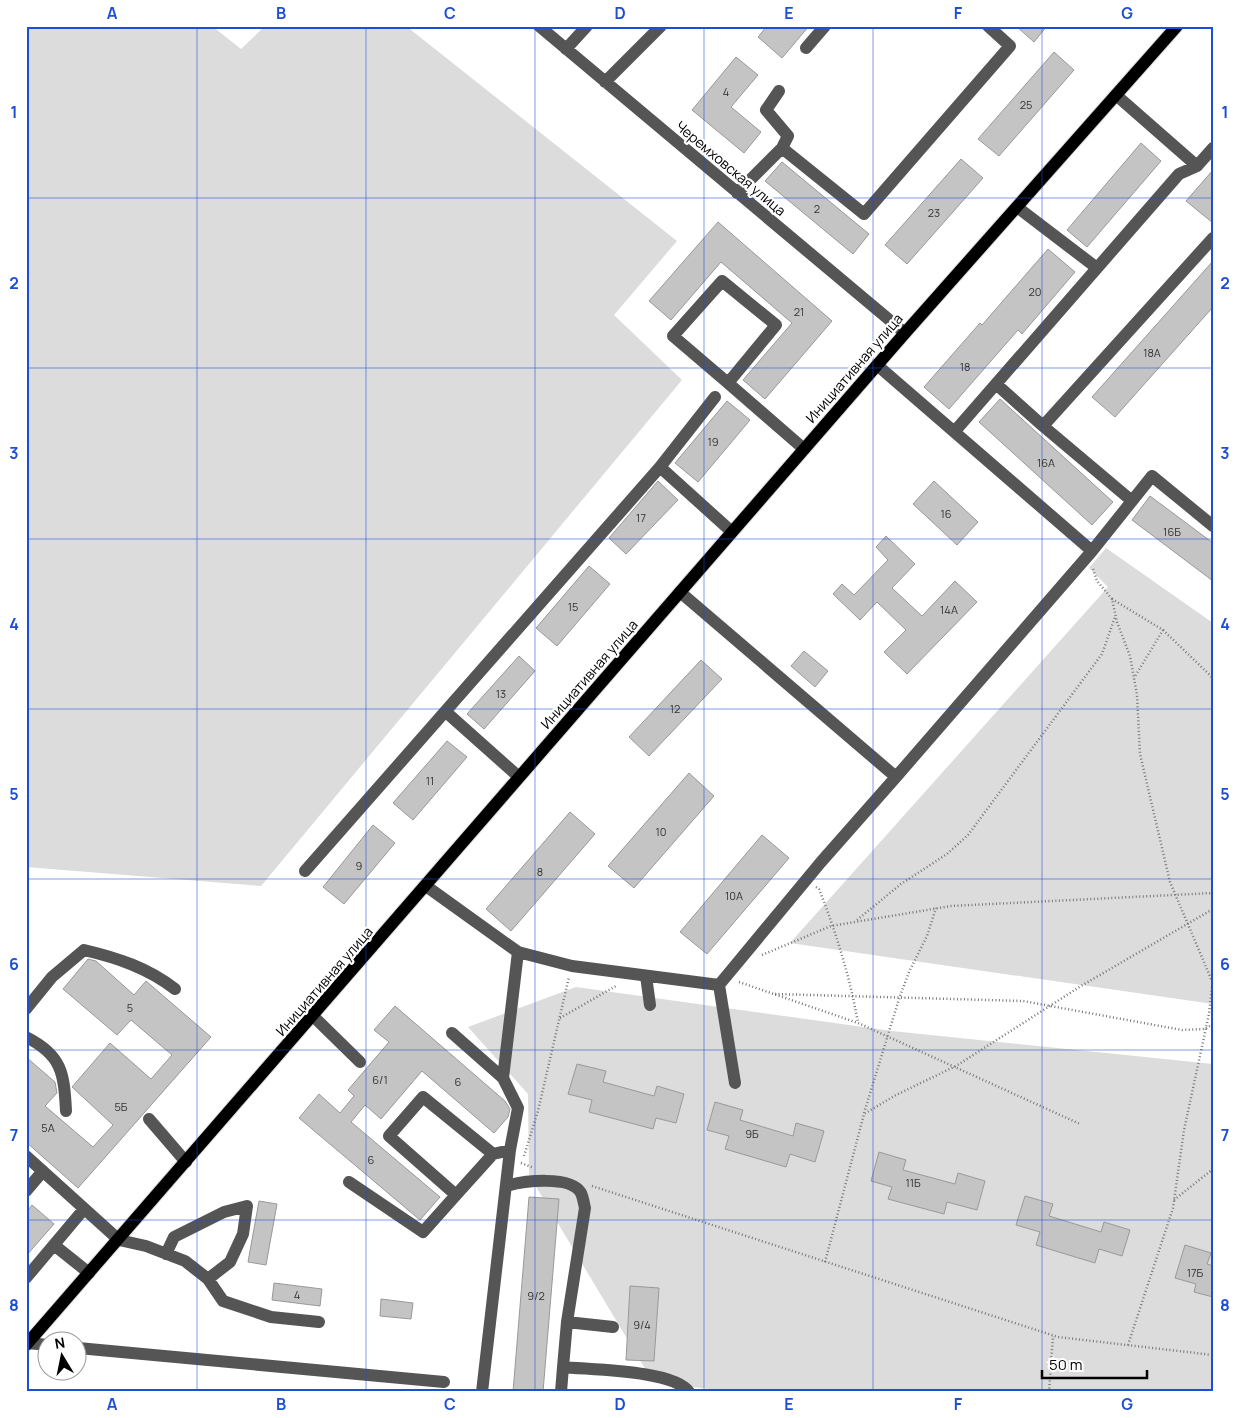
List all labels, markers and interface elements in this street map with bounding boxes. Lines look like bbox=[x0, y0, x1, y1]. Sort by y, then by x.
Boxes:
text: A bbox=[107, 2, 118, 24]
text: B bbox=[276, 2, 286, 24]
text: C bbox=[444, 2, 456, 24]
text: D bbox=[614, 2, 626, 24]
text: E bbox=[784, 2, 794, 24]
text: F bbox=[954, 2, 963, 24]
text: G bbox=[1121, 2, 1133, 24]
house number: 4 bbox=[723, 84, 729, 99]
house number: 25 bbox=[1020, 97, 1032, 112]
text: 1 bbox=[10, 101, 18, 123]
text: 1 bbox=[1221, 101, 1229, 123]
street label: Черемховская улица bbox=[672, 116, 790, 220]
house number: 2 bbox=[814, 201, 820, 216]
house number: 23 bbox=[928, 205, 940, 220]
text: 2 bbox=[9, 272, 19, 294]
text: 2 bbox=[1220, 272, 1230, 294]
house number: 20 bbox=[1029, 284, 1041, 299]
house number: 21 bbox=[794, 304, 804, 319]
street label: Инициативная улица bbox=[801, 309, 907, 427]
house number: 18А bbox=[1143, 345, 1161, 360]
house number: 18 bbox=[960, 359, 970, 374]
house number: 19 bbox=[707, 434, 719, 449]
text: 3 bbox=[9, 442, 19, 464]
text: 3 bbox=[1220, 442, 1230, 464]
house number: 16А bbox=[1037, 455, 1055, 470]
house number: 16 bbox=[940, 506, 952, 521]
house number: 17 bbox=[636, 510, 646, 525]
house number: 16Б bbox=[1163, 524, 1181, 539]
house number: 15 bbox=[568, 599, 578, 614]
house number: 14А bbox=[940, 602, 958, 617]
text: 4 bbox=[9, 613, 19, 635]
text: 4 bbox=[1220, 613, 1230, 635]
street label: Инициативная улица bbox=[536, 615, 642, 733]
house number: 13 bbox=[496, 686, 506, 701]
house number: 12 bbox=[670, 701, 680, 716]
house number: 11 bbox=[426, 773, 434, 788]
text: 5 bbox=[9, 783, 19, 805]
text: 5 bbox=[1220, 783, 1230, 805]
house number: 10 bbox=[655, 824, 667, 839]
house number: 9 bbox=[356, 858, 363, 873]
house number: 8 bbox=[537, 864, 543, 879]
house number: 10А bbox=[725, 888, 743, 903]
street label: Инициативная улица bbox=[271, 922, 377, 1040]
text: 6 bbox=[9, 953, 19, 975]
text: 6 bbox=[1220, 953, 1230, 975]
house number: 5 bbox=[127, 1000, 133, 1015]
house number: 6/1 bbox=[372, 1072, 388, 1087]
house number: 6 bbox=[455, 1074, 462, 1089]
house number: 5Б bbox=[115, 1099, 128, 1114]
house number: 5А bbox=[41, 1120, 55, 1135]
text: 7 bbox=[10, 1124, 18, 1146]
text: 7 bbox=[1221, 1124, 1229, 1146]
house number: 9Б bbox=[745, 1126, 759, 1141]
house number: 6 bbox=[368, 1152, 375, 1167]
house number: 11Б bbox=[905, 1175, 921, 1190]
house number: 17Б bbox=[1187, 1265, 1204, 1280]
house number: 4 bbox=[294, 1287, 300, 1302]
house number: 9/2 bbox=[527, 1288, 545, 1303]
text: 8 bbox=[9, 1294, 19, 1316]
text: 8 bbox=[1220, 1294, 1230, 1316]
house number: 9/4 bbox=[633, 1317, 651, 1332]
north arrow bbox=[38, 1330, 88, 1380]
text: N bbox=[53, 1332, 66, 1353]
scale bar bbox=[1042, 1348, 1146, 1380]
text: 50 m bbox=[1049, 1354, 1083, 1375]
text: A bbox=[107, 1393, 118, 1415]
text: B bbox=[276, 1393, 286, 1415]
text: C bbox=[444, 1393, 456, 1415]
text: D bbox=[614, 1393, 626, 1415]
text: E bbox=[784, 1393, 794, 1415]
text: F bbox=[954, 1393, 963, 1415]
text: G bbox=[1121, 1393, 1133, 1415]

